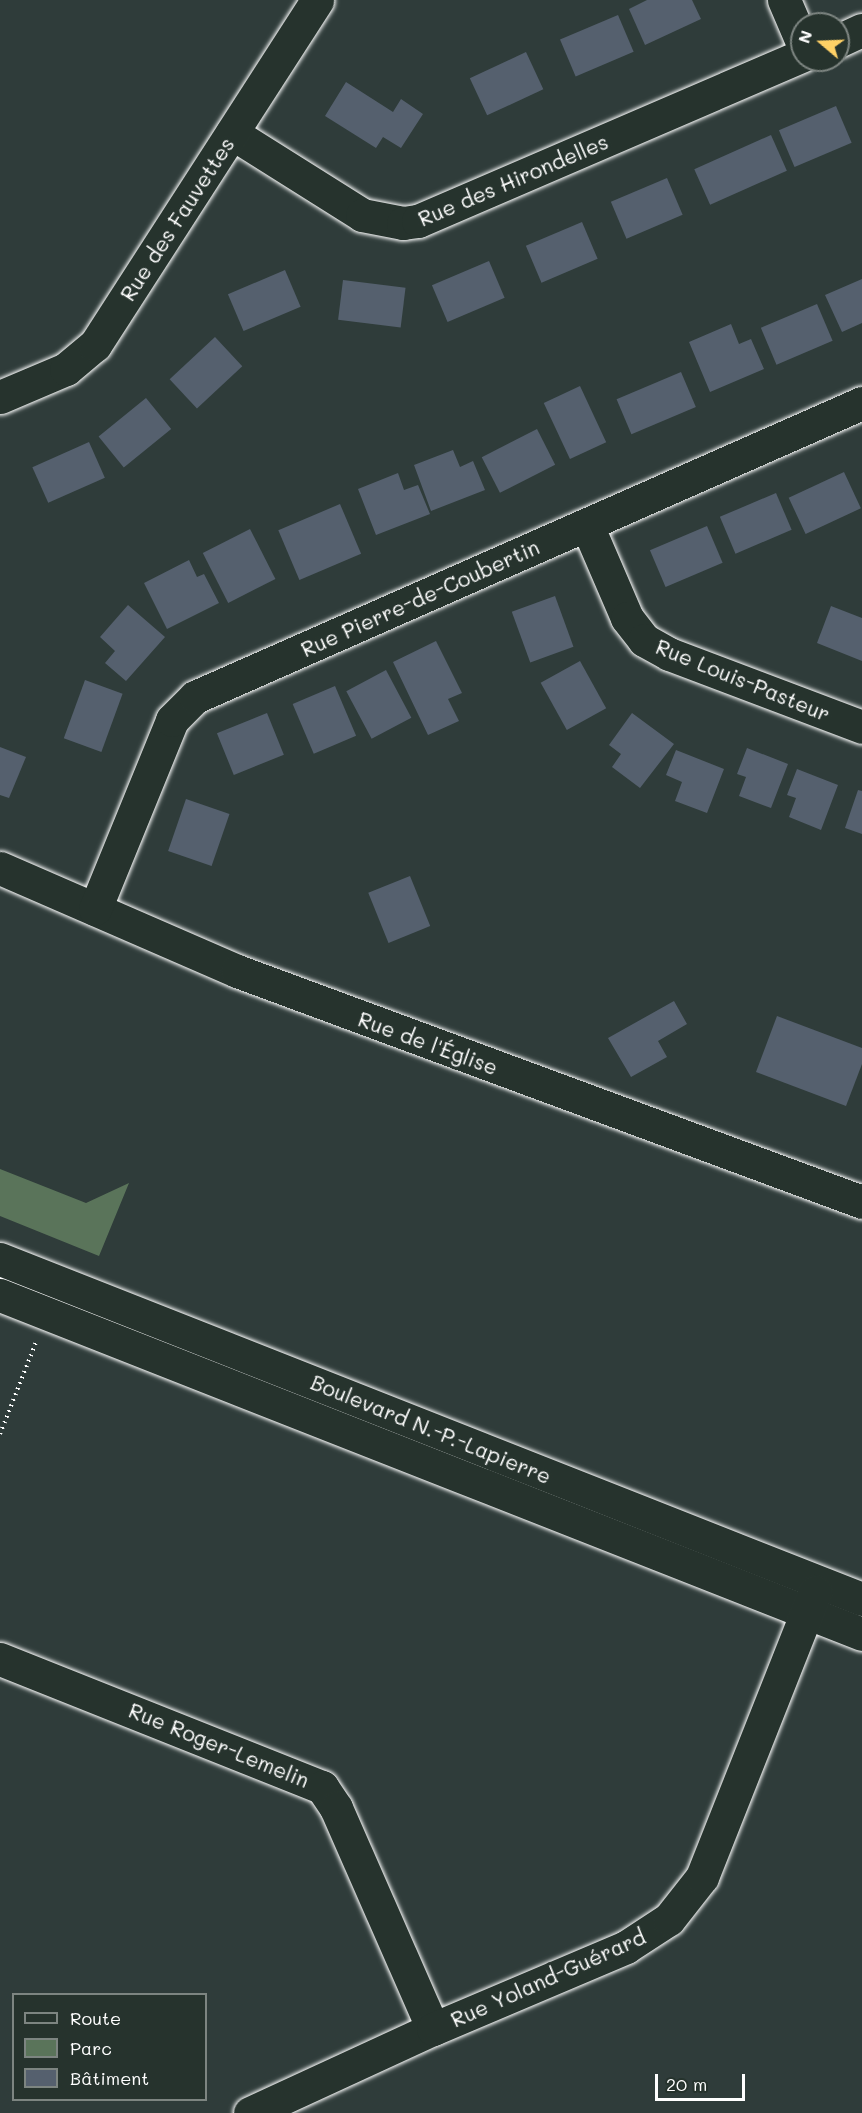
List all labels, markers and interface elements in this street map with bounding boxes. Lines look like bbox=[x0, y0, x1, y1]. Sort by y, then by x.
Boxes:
north arrow bbox=[790, 12, 850, 72]
text: N bbox=[792, 27, 816, 46]
street label: Rue des Hirondelles bbox=[414, 129, 612, 231]
street label: Rue des Fauvettes bbox=[115, 132, 239, 306]
street label: Rue Pierre-de-Coubertin bbox=[297, 534, 543, 662]
street label: Rue Louis-Pasteur bbox=[652, 634, 834, 726]
street label: Rue de l'Église bbox=[355, 1006, 501, 1080]
street label: Boulevard N.-P.-Lapierre bbox=[307, 1369, 555, 1489]
street label: Rue Roger-Lemelin bbox=[125, 1697, 313, 1793]
street label: Rue Yoland-Guérard bbox=[447, 1924, 649, 2032]
legend bbox=[12, 1993, 207, 2101]
text: Route bbox=[70, 2006, 121, 2030]
text: Parc bbox=[70, 2036, 112, 2060]
scale bar bbox=[658, 2062, 748, 2100]
text: Bâtiment bbox=[70, 2066, 149, 2090]
text: 20 m bbox=[666, 2072, 707, 2096]

